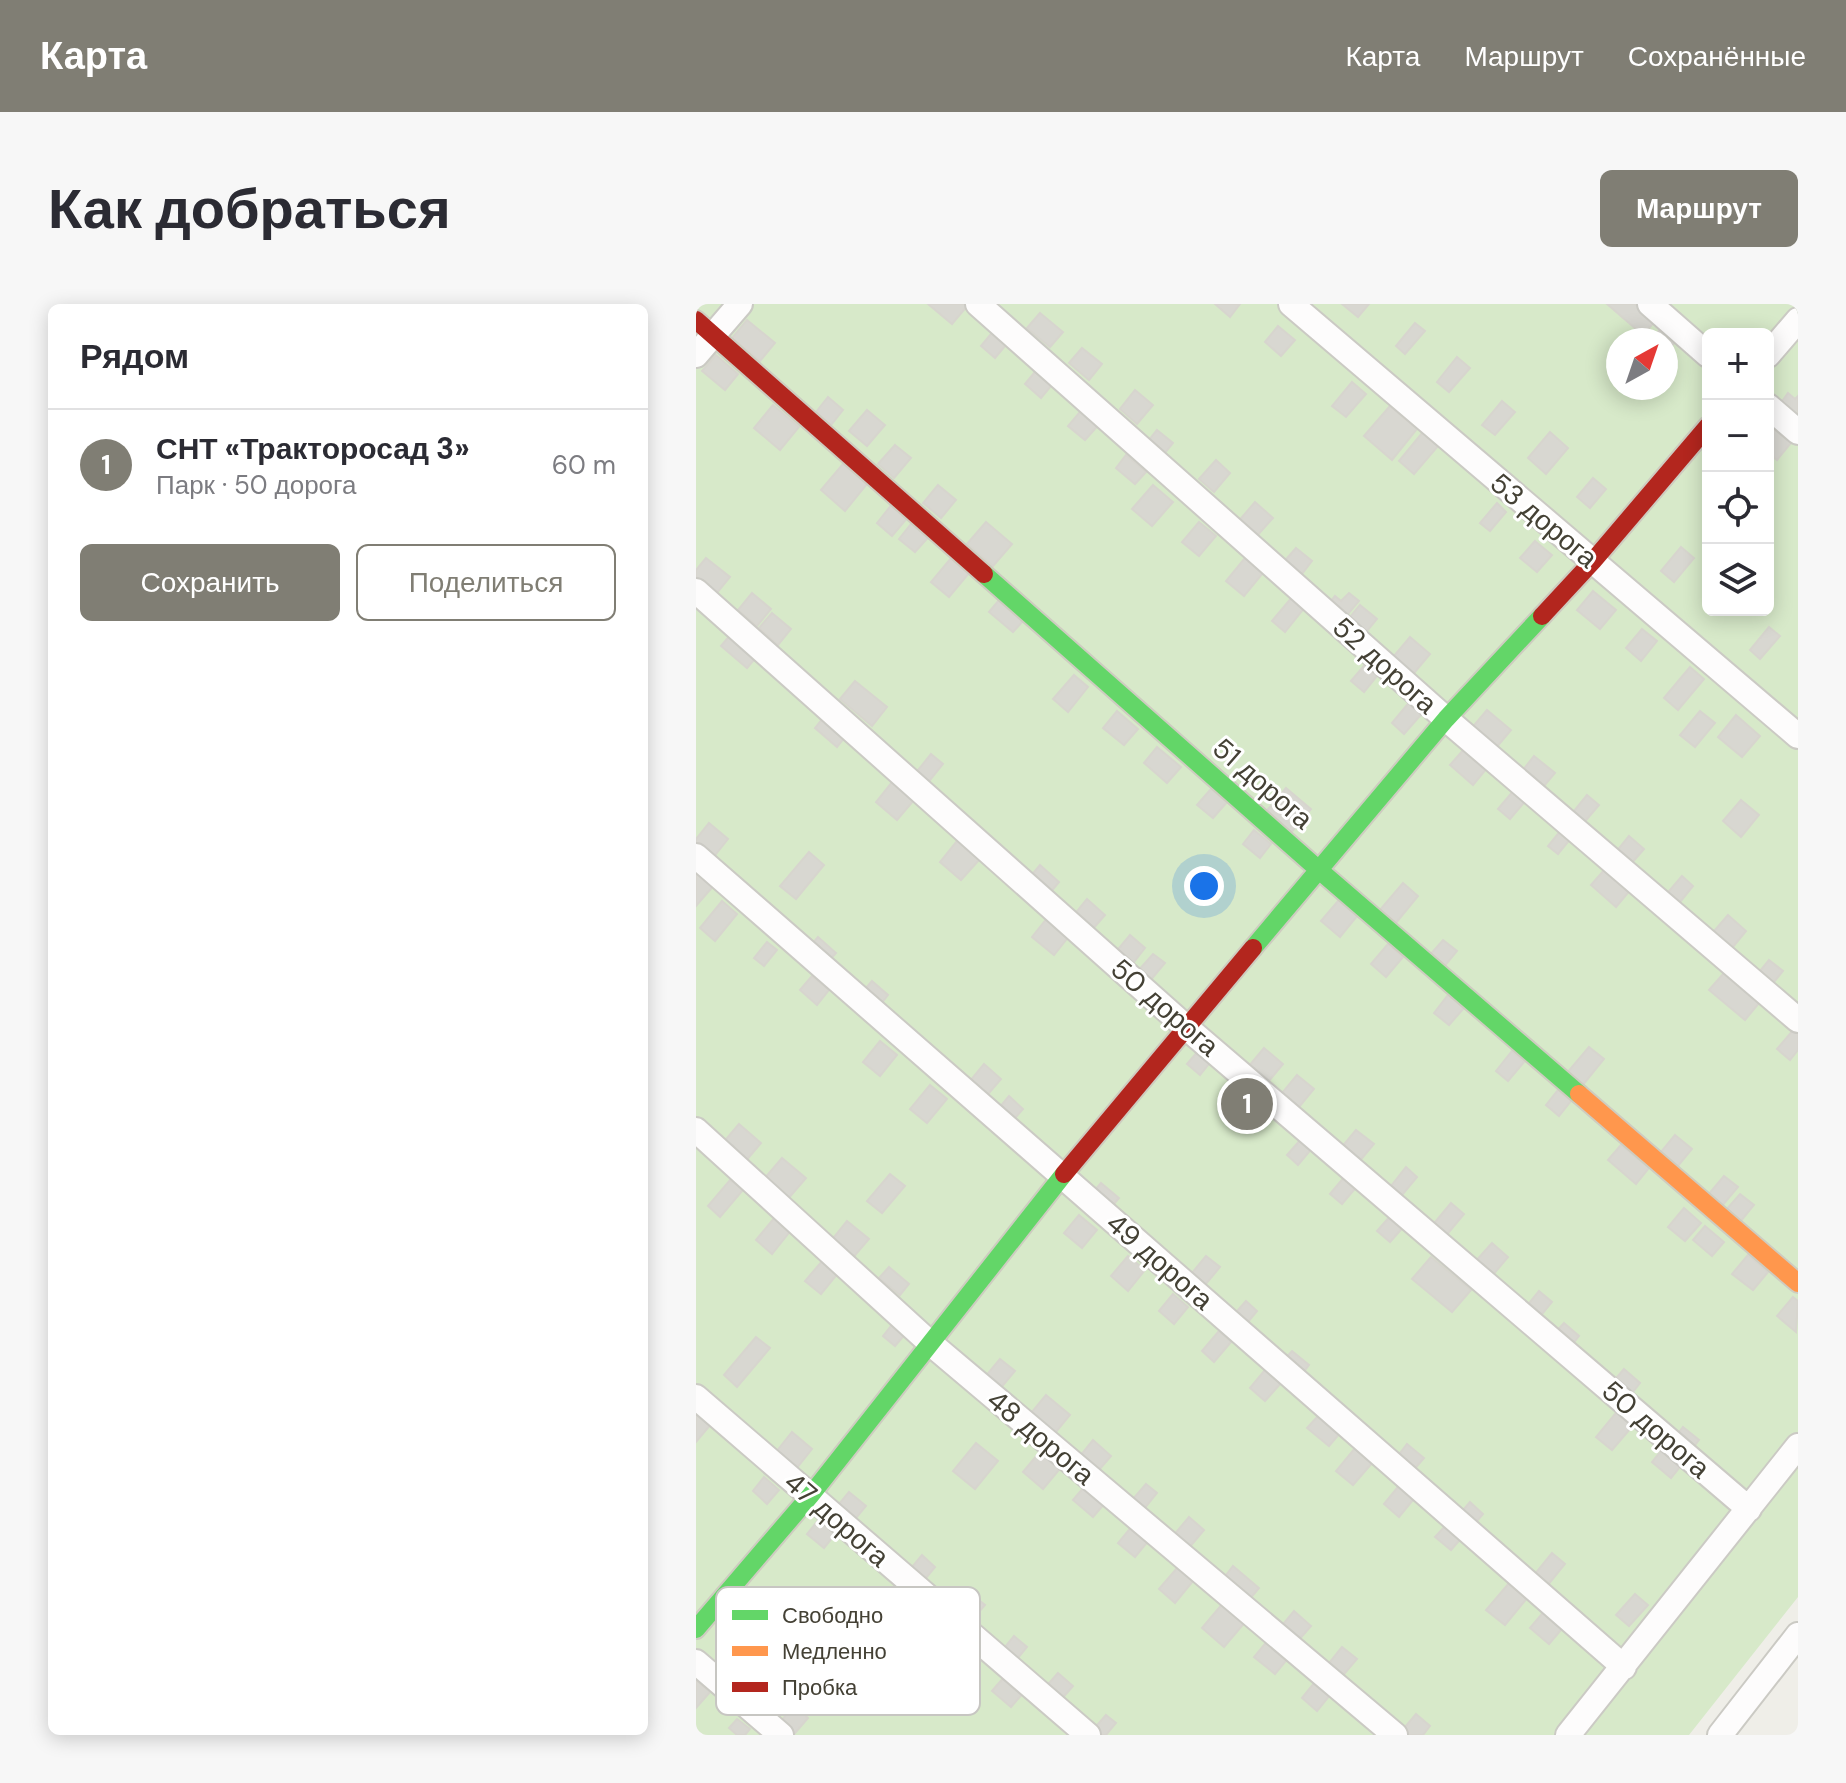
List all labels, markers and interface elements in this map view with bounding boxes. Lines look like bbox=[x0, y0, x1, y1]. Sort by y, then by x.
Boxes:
text: Карта bbox=[40, 31, 147, 81]
text: Карта bbox=[1345, 38, 1420, 75]
text: Маршрут bbox=[1464, 38, 1584, 75]
text: Сохранённые bbox=[1628, 38, 1806, 75]
button: Маршрут bbox=[1600, 170, 1798, 247]
text: Как добраться bbox=[48, 172, 451, 245]
north arrow bbox=[1606, 328, 1678, 400]
map controls bbox=[1702, 328, 1774, 616]
button: + bbox=[1702, 328, 1774, 400]
text: Рядом bbox=[80, 334, 189, 379]
button: − bbox=[1702, 400, 1774, 472]
text: СНТ «Тракторосад 3» bbox=[156, 429, 470, 468]
text: 1 bbox=[101, 448, 111, 482]
text: 60 m bbox=[552, 448, 616, 482]
street label: 53 дорога bbox=[1482, 465, 1605, 576]
text: Парк · 50 дорога bbox=[156, 468, 356, 502]
button: locate bbox=[1702, 472, 1774, 544]
button: Сохранить bbox=[80, 544, 340, 621]
button: Поделиться bbox=[356, 544, 616, 621]
button: layers bbox=[1702, 544, 1774, 616]
street label: 52 дорога bbox=[1325, 609, 1445, 722]
street label: 51 дорога bbox=[1205, 730, 1321, 837]
your location bbox=[1184, 866, 1224, 906]
street label: 50 дорога bbox=[1103, 950, 1227, 1065]
pin: 1 bbox=[1221, 1074, 1273, 1134]
street label: 49 дорога bbox=[1098, 1205, 1221, 1318]
street label: 50 дорога bbox=[1594, 1372, 1718, 1487]
street label: 48 дорога bbox=[979, 1382, 1103, 1494]
street label: 47 дорога bbox=[776, 1464, 897, 1575]
legend bbox=[716, 1587, 980, 1715]
text: Свободно bbox=[782, 1601, 883, 1630]
text: Медленно bbox=[782, 1637, 887, 1666]
text: Пробка bbox=[782, 1673, 858, 1702]

